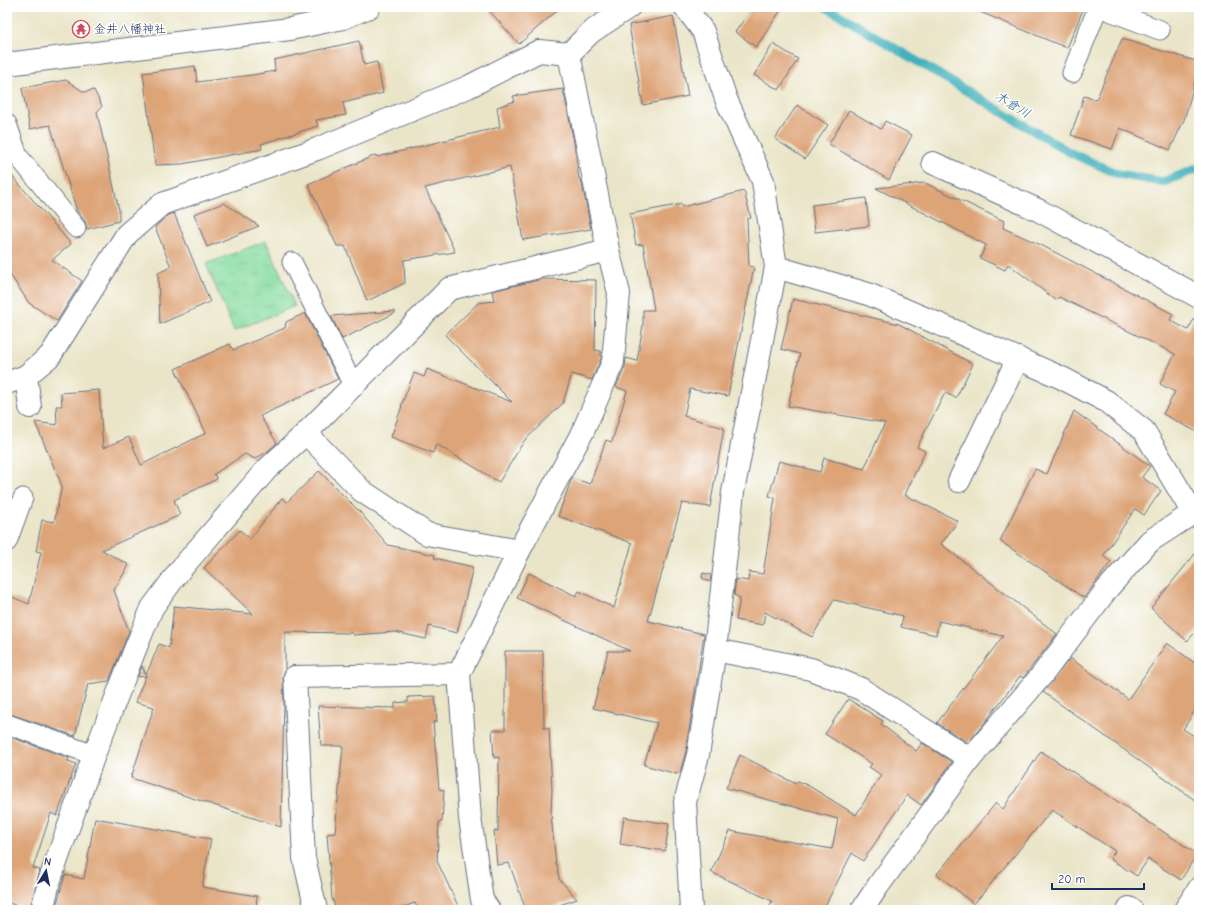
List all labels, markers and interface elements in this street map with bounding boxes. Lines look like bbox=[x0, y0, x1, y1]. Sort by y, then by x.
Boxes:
temple icon: 金井八幡神社 bbox=[71, 19, 91, 39]
place label: 金井八幡神社 bbox=[94, 22, 166, 36]
water label: 木倉川 bbox=[992, 88, 1033, 121]
north arrow bbox=[26, 851, 66, 891]
text: N bbox=[43, 855, 52, 869]
scale bar bbox=[1052, 865, 1144, 891]
text: 20 m bbox=[1058, 872, 1086, 886]

